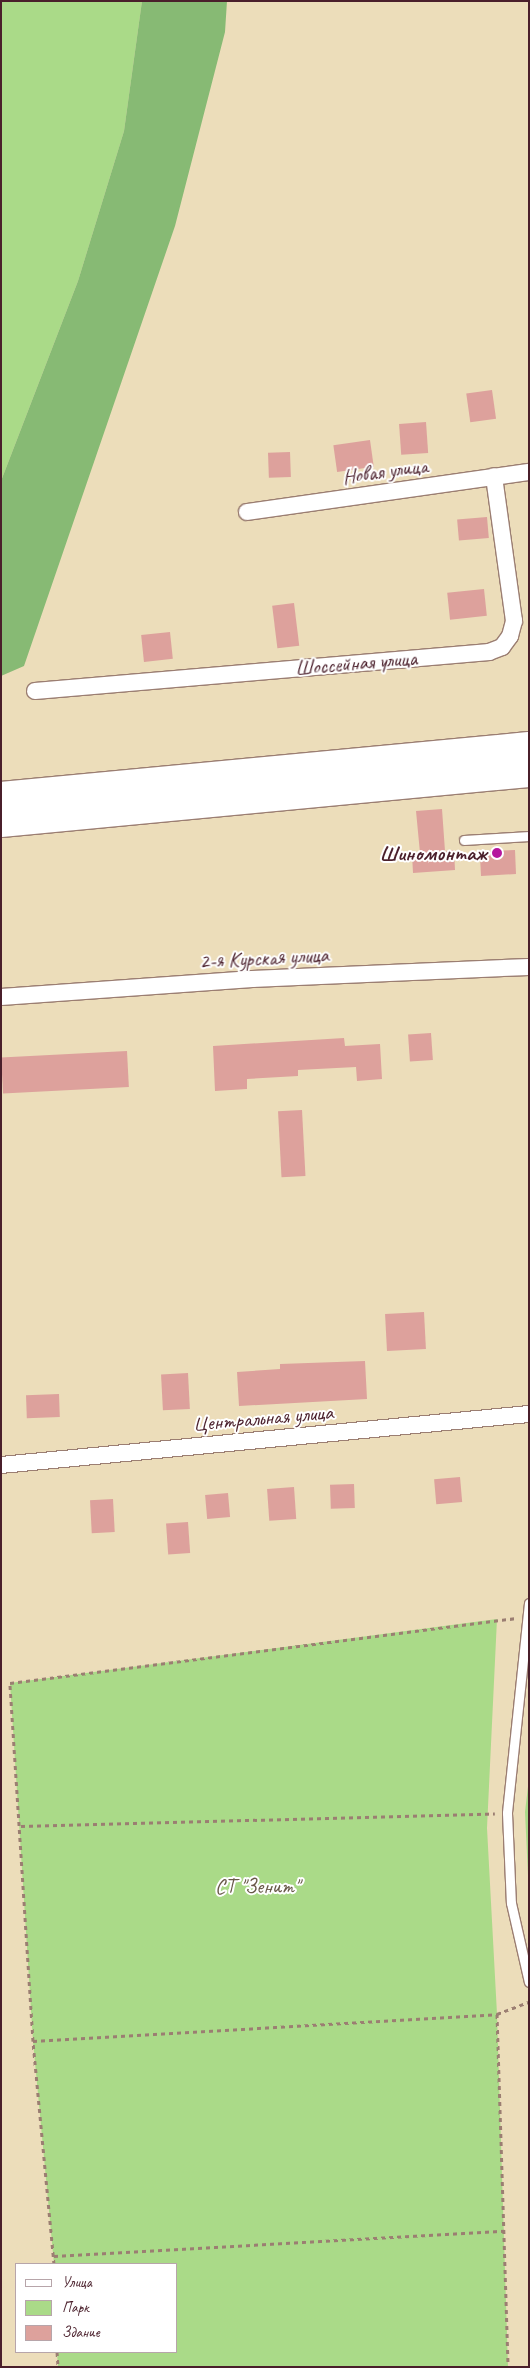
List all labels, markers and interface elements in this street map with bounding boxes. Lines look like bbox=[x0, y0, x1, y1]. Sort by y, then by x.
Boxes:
street label: Новая улица bbox=[340, 452, 430, 490]
street label: Шоссейная улица bbox=[293, 645, 419, 681]
place label: Шиномонтаж bbox=[380, 840, 487, 866]
marker: Шиномонтаж bbox=[491, 847, 503, 859]
street label: 2-я Курская улица bbox=[199, 942, 329, 974]
street label: Центральная улица bbox=[191, 1399, 335, 1437]
park label: СТ "Зенит" bbox=[215, 1873, 299, 1899]
legend bbox=[15, 2263, 178, 2353]
text: Улица bbox=[62, 2273, 92, 2292]
text: Парк bbox=[62, 2298, 89, 2317]
text: Здание bbox=[62, 2323, 100, 2342]

